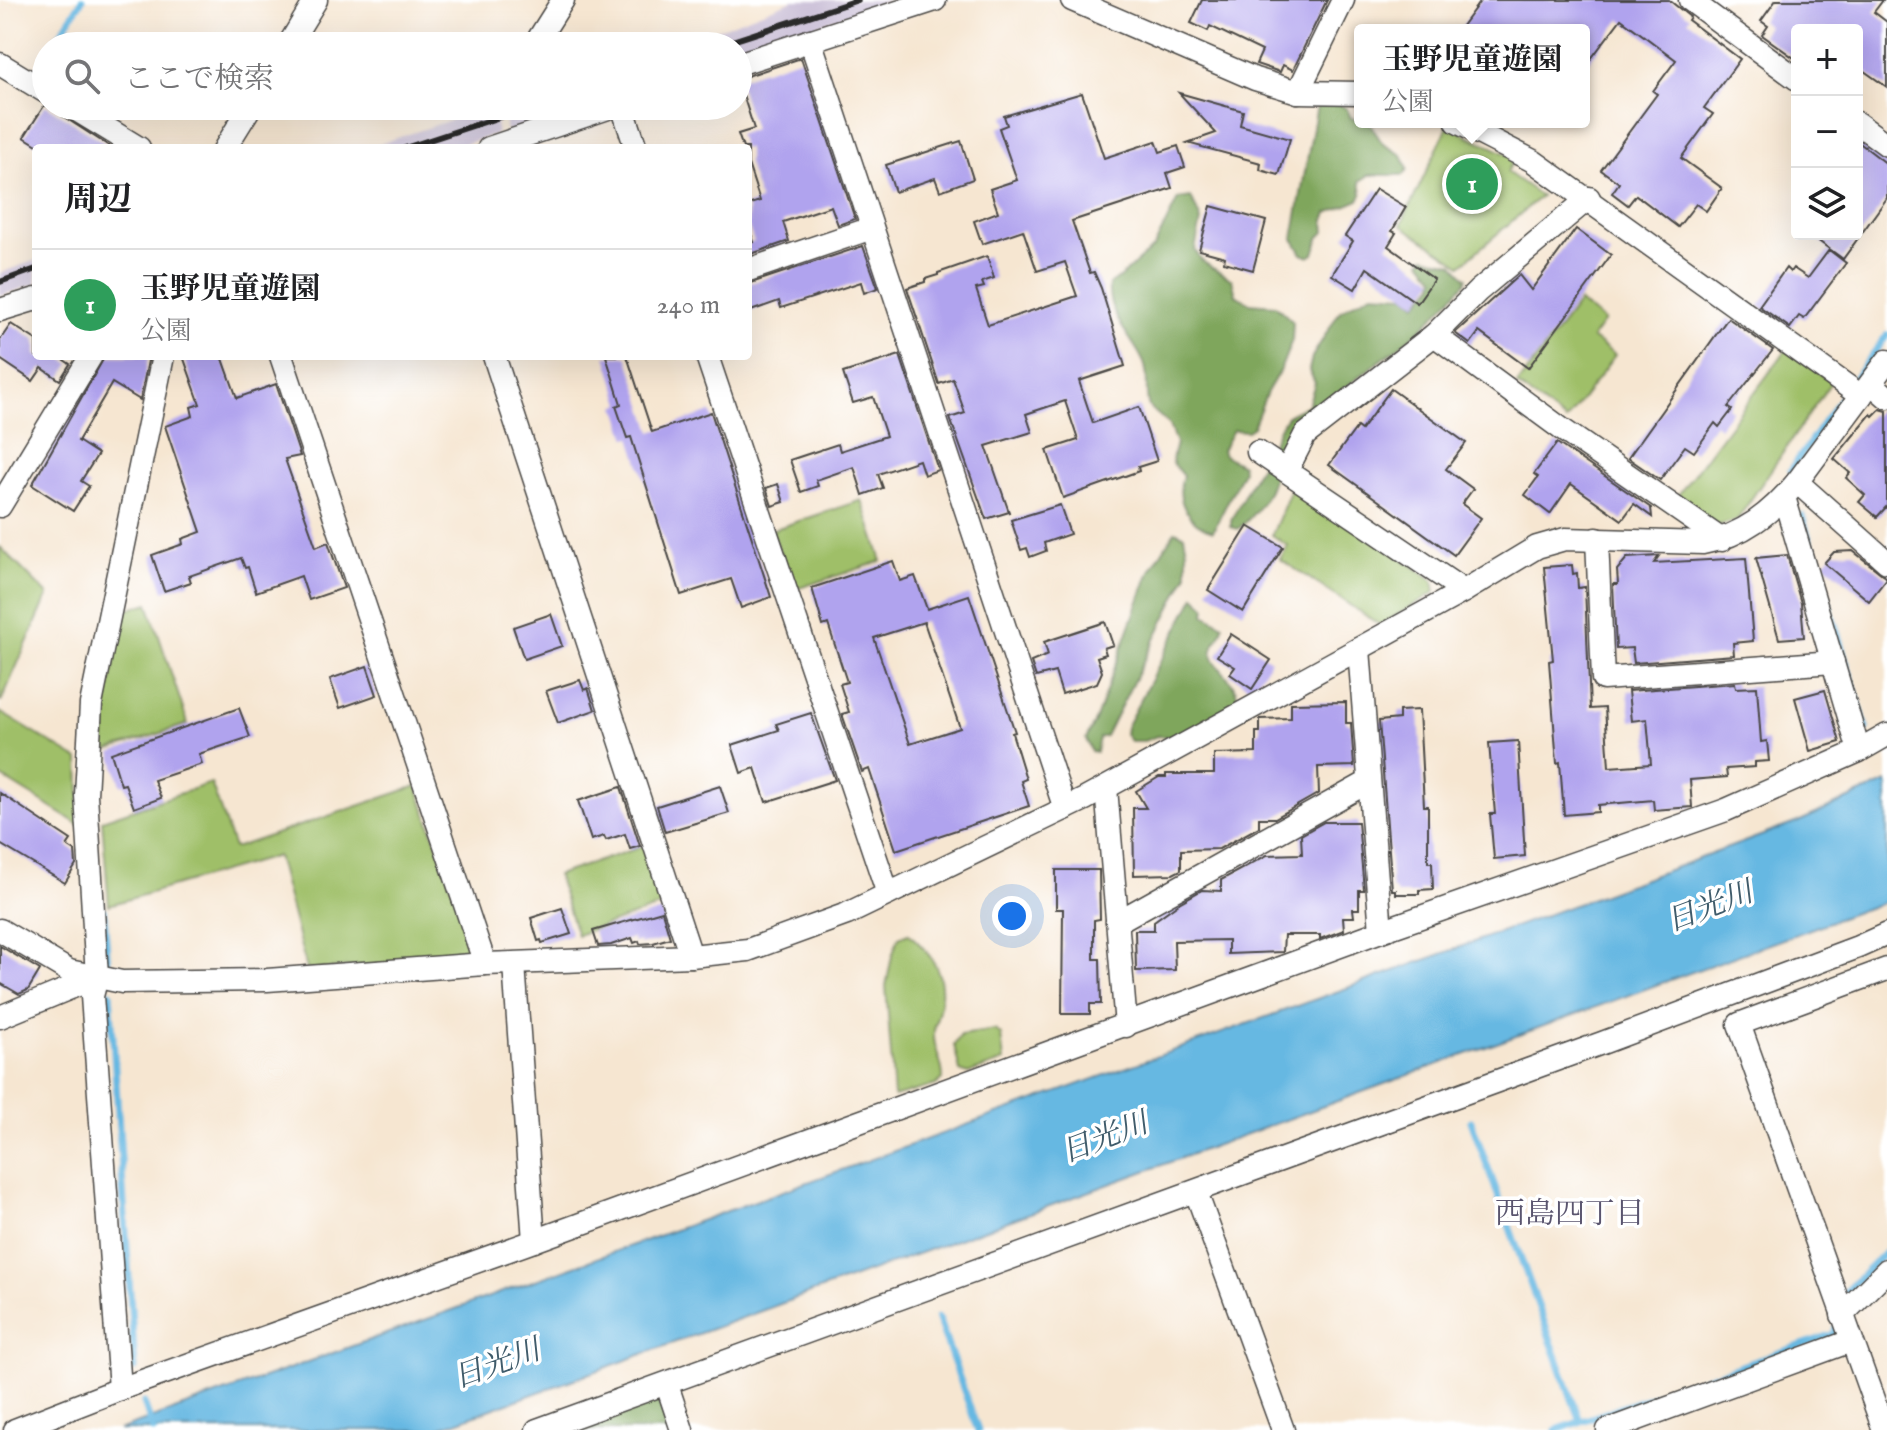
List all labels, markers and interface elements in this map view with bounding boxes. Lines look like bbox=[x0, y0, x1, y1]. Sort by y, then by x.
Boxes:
popup bbox=[1354, 24, 1590, 128]
map controls bbox=[1791, 24, 1863, 240]
button: + bbox=[1791, 24, 1863, 96]
search box bbox=[32, 32, 752, 120]
text: 玉野児童遊園 bbox=[1382, 42, 1562, 80]
icon: search bbox=[60, 54, 104, 98]
text: ここで検索 bbox=[124, 61, 274, 99]
text: 公園 bbox=[1382, 86, 1434, 119]
button: − bbox=[1791, 96, 1863, 168]
pin: 1 bbox=[1446, 154, 1498, 214]
button: layers bbox=[1791, 168, 1863, 240]
text: 周辺 bbox=[64, 179, 132, 222]
text: 玉野児童遊園 bbox=[140, 271, 320, 309]
text: 1 bbox=[85, 289, 95, 322]
text: 240 m bbox=[657, 289, 720, 322]
text: 公園 bbox=[140, 315, 192, 348]
water label: 日光川 bbox=[1661, 873, 1762, 942]
your location bbox=[992, 896, 1032, 936]
water label: 日光川 bbox=[1056, 1104, 1157, 1173]
district label: 西島四丁目 bbox=[1495, 1196, 1645, 1234]
water label: 日光川 bbox=[448, 1331, 549, 1398]

